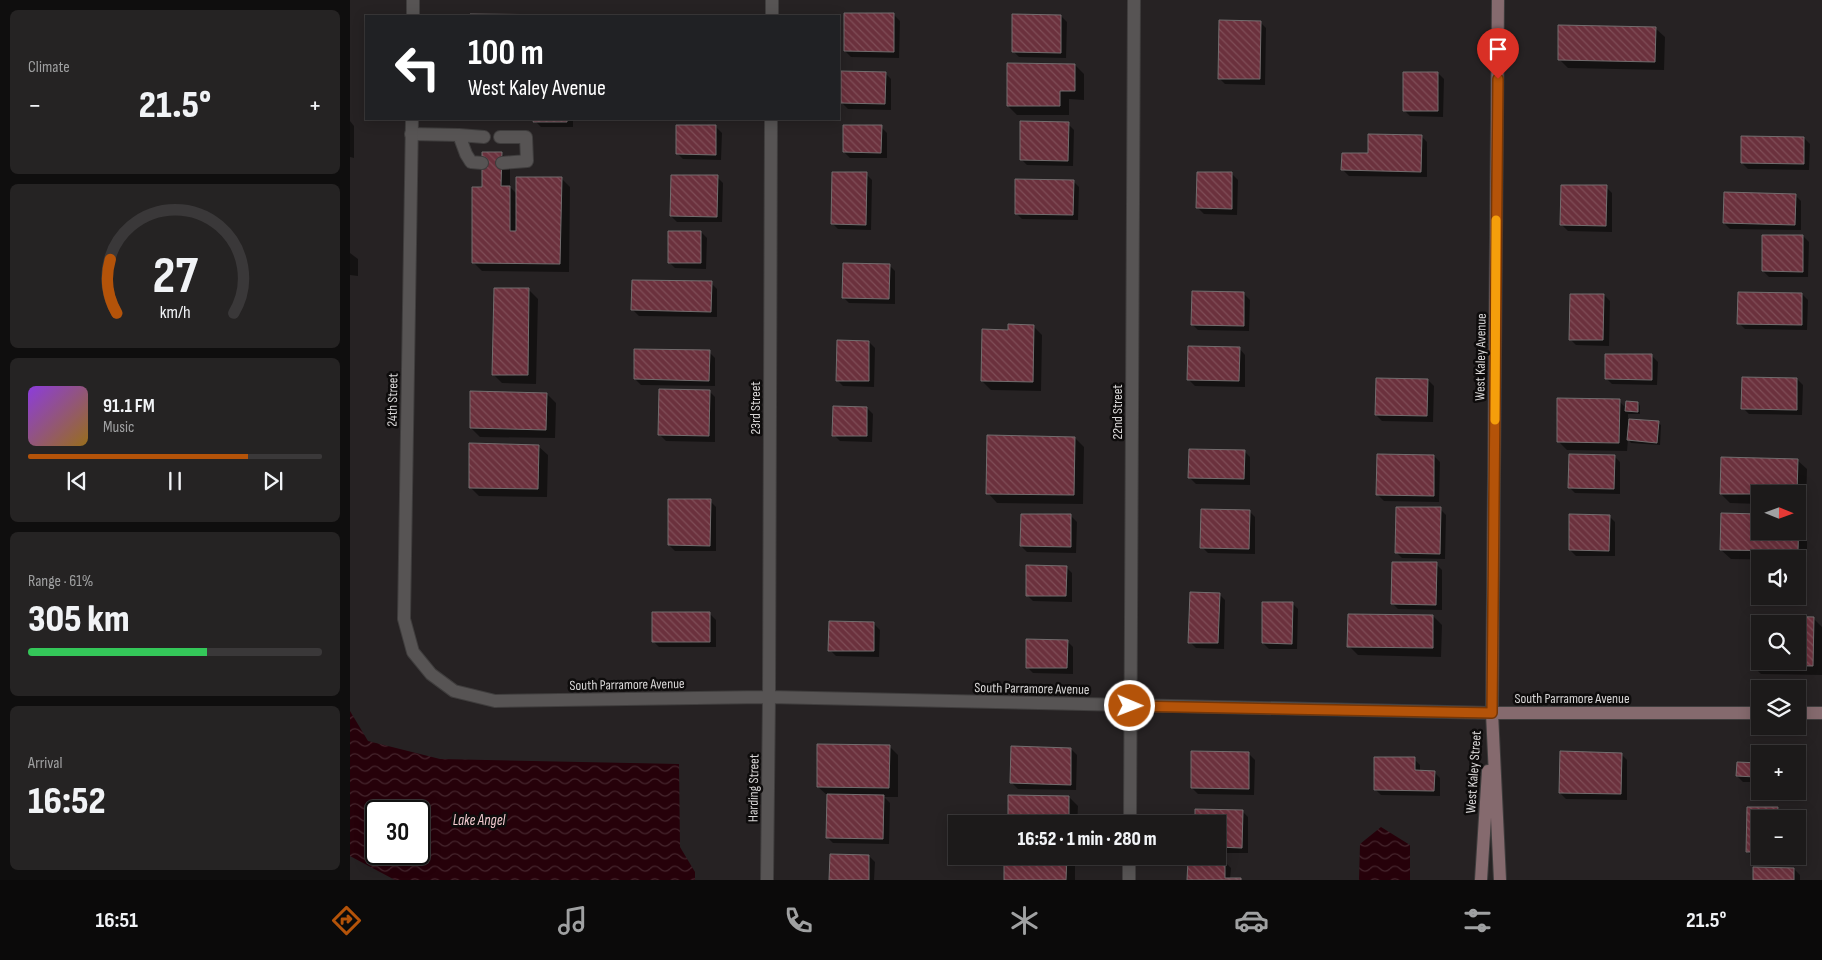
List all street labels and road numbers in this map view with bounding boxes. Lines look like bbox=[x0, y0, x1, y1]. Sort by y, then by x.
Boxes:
street label: West Kaley Avenue bbox=[1471, 313, 1490, 401]
street label: 24th Street bbox=[384, 373, 401, 427]
street label: 23rd Street bbox=[747, 381, 764, 435]
street label: 22nd Street bbox=[1109, 384, 1126, 440]
street label: South Parramore Avenue bbox=[569, 675, 685, 694]
street label: South Parramore Avenue bbox=[974, 679, 1090, 698]
street label: South Parramore Avenue bbox=[1514, 690, 1630, 707]
street label: West Kaley Street bbox=[1462, 730, 1485, 814]
street label: Harding Street bbox=[744, 754, 763, 822]

